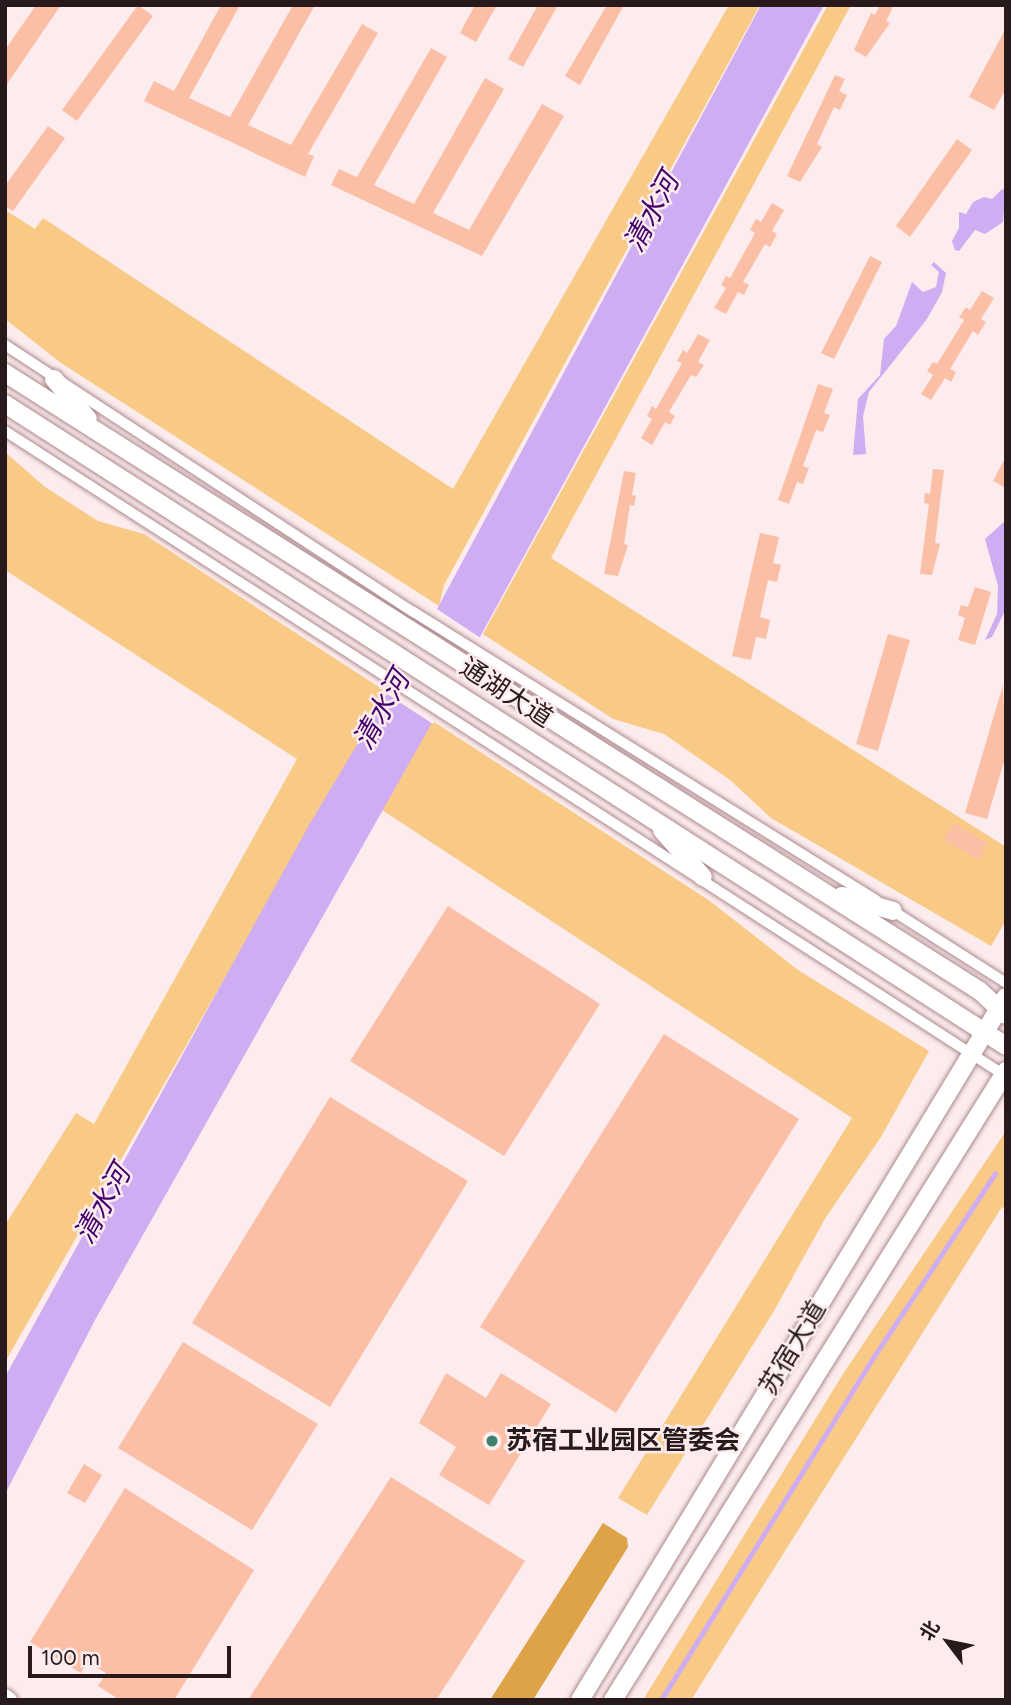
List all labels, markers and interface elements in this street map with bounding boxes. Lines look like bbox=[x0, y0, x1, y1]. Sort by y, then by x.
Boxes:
water label: 清水河 bbox=[616, 167, 686, 257]
street label: 通湖大道 bbox=[454, 652, 558, 734]
water label: 清水河 bbox=[346, 665, 416, 755]
water label: 清水河 bbox=[67, 1159, 137, 1249]
street label: 苏宿大道 bbox=[753, 1295, 833, 1401]
place label: 苏宿工业园区管委会 bbox=[506, 1425, 740, 1457]
marker: 苏宿工业园区管委会 bbox=[484, 1433, 500, 1449]
north arrow bbox=[913, 1607, 983, 1677]
text: 北 bbox=[915, 1616, 945, 1645]
scale bar bbox=[32, 1632, 234, 1676]
text: 100 m bbox=[41, 1645, 100, 1670]

